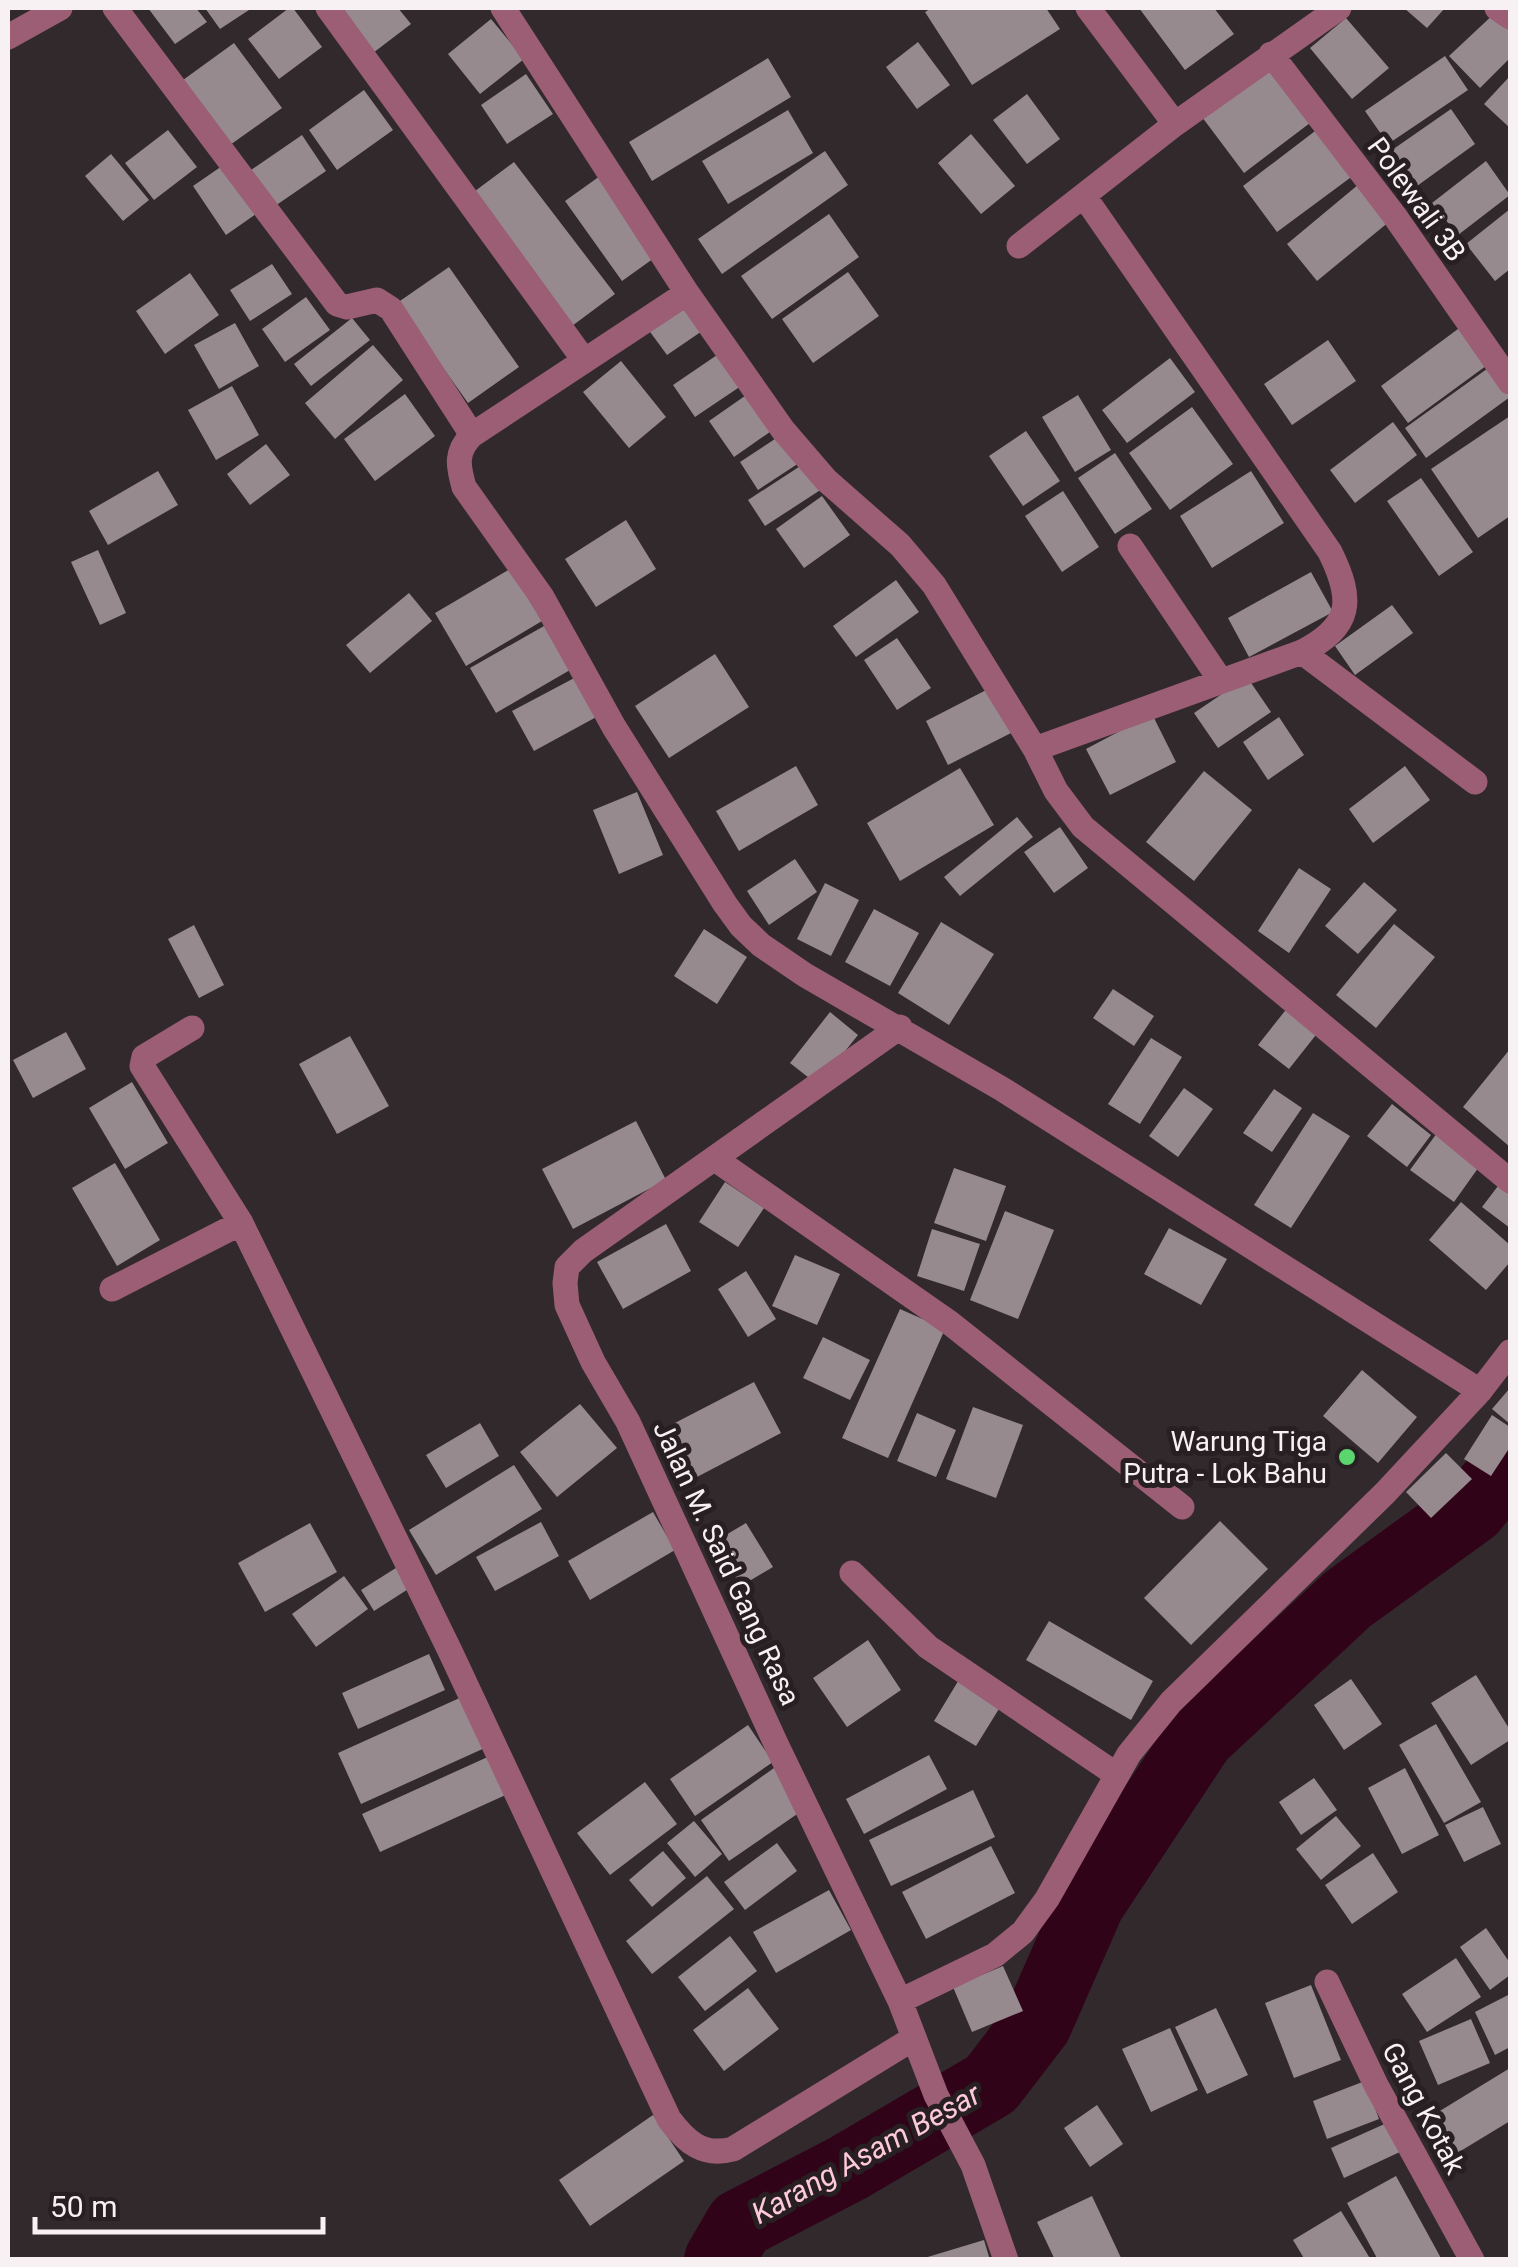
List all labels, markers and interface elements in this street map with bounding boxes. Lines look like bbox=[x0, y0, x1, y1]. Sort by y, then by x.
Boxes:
street label: Polewali 3B bbox=[1361, 131, 1473, 268]
street label: Jalan M. Said Gang Rasa bbox=[646, 1416, 807, 1711]
place label: Warung Tiga Putra - Lok Bahu bbox=[1123, 1425, 1327, 1490]
marker: Warung Tiga Putra - Lok Bahu bbox=[1336, 1446, 1358, 1468]
street label: Gang Kotak bbox=[1375, 2037, 1472, 2180]
water label: Karang Asam Besar bbox=[745, 2076, 987, 2231]
scale bar bbox=[35, 2172, 322, 2234]
text: 50 m bbox=[50, 2189, 117, 2224]

